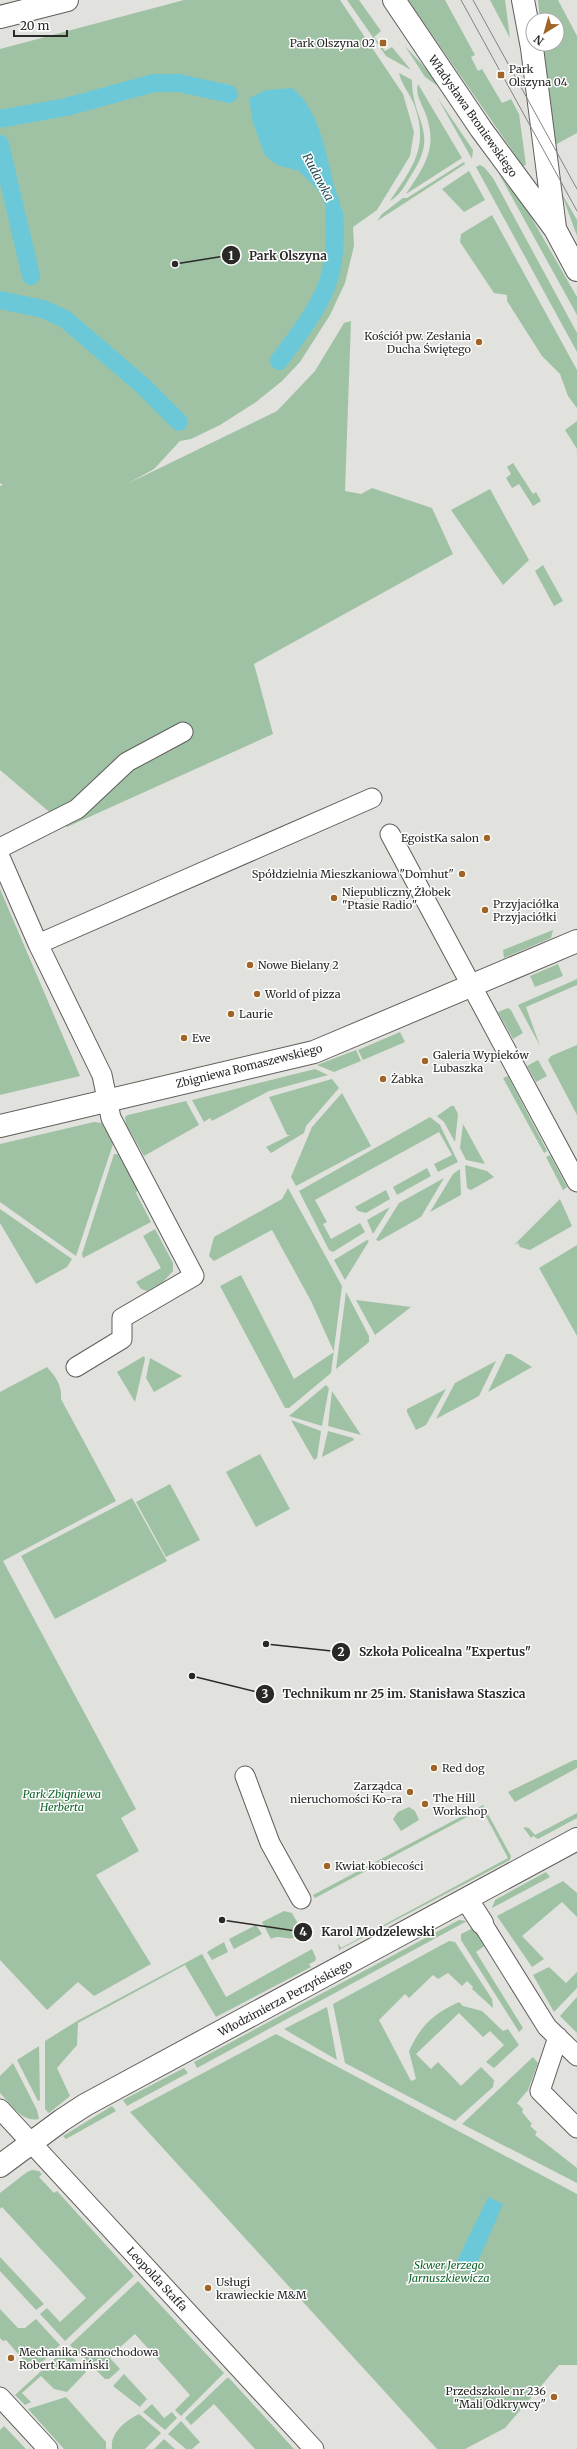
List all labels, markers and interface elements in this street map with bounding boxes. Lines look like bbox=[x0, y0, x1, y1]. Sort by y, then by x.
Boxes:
scale bar bbox=[14, 12, 67, 38]
north arrow bbox=[525, 12, 565, 52]
text: 20 m bbox=[20, 18, 49, 33]
text: N bbox=[531, 32, 547, 48]
place label: Park Olszyna 02 bbox=[290, 36, 375, 50]
marker: Park Olszyna 02 bbox=[378, 38, 388, 48]
street label: Władysława Broniewskiego bbox=[425, 52, 521, 180]
place label: Park Olszyna 04 bbox=[509, 62, 568, 89]
marker: Park Olszyna 04 bbox=[496, 70, 506, 80]
water label: Rudawka bbox=[300, 150, 337, 203]
callout: Park Olszyna bbox=[221, 243, 334, 267]
text: 1 bbox=[228, 248, 234, 263]
text: Park Olszyna bbox=[249, 248, 327, 263]
place label: Kościół pw. Zesłania Ducha Świętego bbox=[364, 329, 472, 356]
marker: Kościół pw. Zesłania Ducha Świętego bbox=[474, 337, 484, 347]
place label: EgoistKa salon bbox=[401, 831, 480, 845]
marker: EgoistKa salon bbox=[482, 833, 492, 843]
place label: Spółdzielnia Mieszkaniowa "Domhut" bbox=[252, 867, 454, 881]
marker: Spółdzielnia Mieszkaniowa "Domhut" bbox=[457, 869, 467, 879]
place label: Niepubliczny Żłobek "Ptasie Radio" bbox=[342, 885, 451, 912]
marker: Niepubliczny Żłobek "Ptasie Radio" bbox=[329, 893, 339, 903]
place label: Przyjaciółka Przyjaciółki bbox=[493, 897, 559, 924]
marker: Przyjaciółka Przyjaciółki bbox=[480, 905, 490, 915]
place label: Nowe Bielany 2 bbox=[258, 958, 339, 972]
marker: Nowe Bielany 2 bbox=[245, 960, 255, 970]
place label: World of pizza bbox=[264, 987, 341, 1001]
marker: World of pizza bbox=[252, 989, 262, 999]
place label: Laurie bbox=[239, 1007, 273, 1021]
marker: Laurie bbox=[226, 1009, 236, 1019]
place label: Eve bbox=[192, 1031, 211, 1045]
marker: Eve bbox=[179, 1033, 189, 1043]
street label: Zbigniewa Romaszewskiego bbox=[174, 1041, 324, 1091]
place label: Galeria Wypieków Lubaszka bbox=[433, 1048, 529, 1075]
marker: Galeria Wypieków Lubaszka bbox=[420, 1056, 430, 1066]
place label: Żabka bbox=[391, 1072, 424, 1086]
marker: Żabka bbox=[378, 1074, 388, 1084]
callout: Szkoła Policealna "Expertus" bbox=[331, 1640, 539, 1664]
text: 2 bbox=[337, 1644, 345, 1659]
text: Szkoła Policealna "Expertus" bbox=[359, 1644, 531, 1659]
callout: Technikum nr 25 im. Stanisława Staszica bbox=[255, 1682, 534, 1706]
text: 3 bbox=[262, 1686, 269, 1701]
text: Technikum nr 25 im. Stanisława Staszica bbox=[283, 1686, 526, 1701]
place label: Red dog bbox=[442, 1761, 485, 1775]
marker: Red dog bbox=[429, 1763, 439, 1773]
place label: Zarządca nieruchomości Ko-ra bbox=[290, 1779, 402, 1806]
park label: Park Zbigniewa Herberta bbox=[23, 1787, 101, 1814]
marker: Zarządca nieruchomości Ko-ra bbox=[405, 1787, 415, 1797]
place label: The Hill Workshop bbox=[432, 1791, 487, 1818]
marker: The Hill Workshop bbox=[420, 1799, 430, 1809]
place label: Kwiat kobiecości bbox=[335, 1859, 424, 1873]
marker: Kwiat kobiecości bbox=[322, 1861, 332, 1871]
callout: Karol Modzelewski bbox=[293, 1920, 442, 1944]
text: 4 bbox=[299, 1924, 307, 1939]
text: Karol Modzelewski bbox=[321, 1924, 435, 1939]
street label: Włodzimierza Perzyńskiego bbox=[215, 1956, 355, 2040]
street label: Leopolda Staffa bbox=[124, 2244, 190, 2314]
park label: Skwer Jerzego Jarnuszkiewicza bbox=[407, 2258, 490, 2285]
place label: Usługi krawieckie M&M bbox=[216, 2275, 307, 2302]
marker: Usługi krawieckie M&M bbox=[203, 2283, 213, 2293]
place label: Mechanika Samochodowa Robert Kamiński bbox=[19, 2345, 158, 2372]
marker: Mechanika Samochodowa Robert Kamiński bbox=[6, 2353, 16, 2363]
place label: Przedszkole nr 236 "Mali Odkrywcy" bbox=[446, 2384, 546, 2411]
marker: Przedszkole nr 236 "Mali Odkrywcy" bbox=[549, 2392, 559, 2402]

